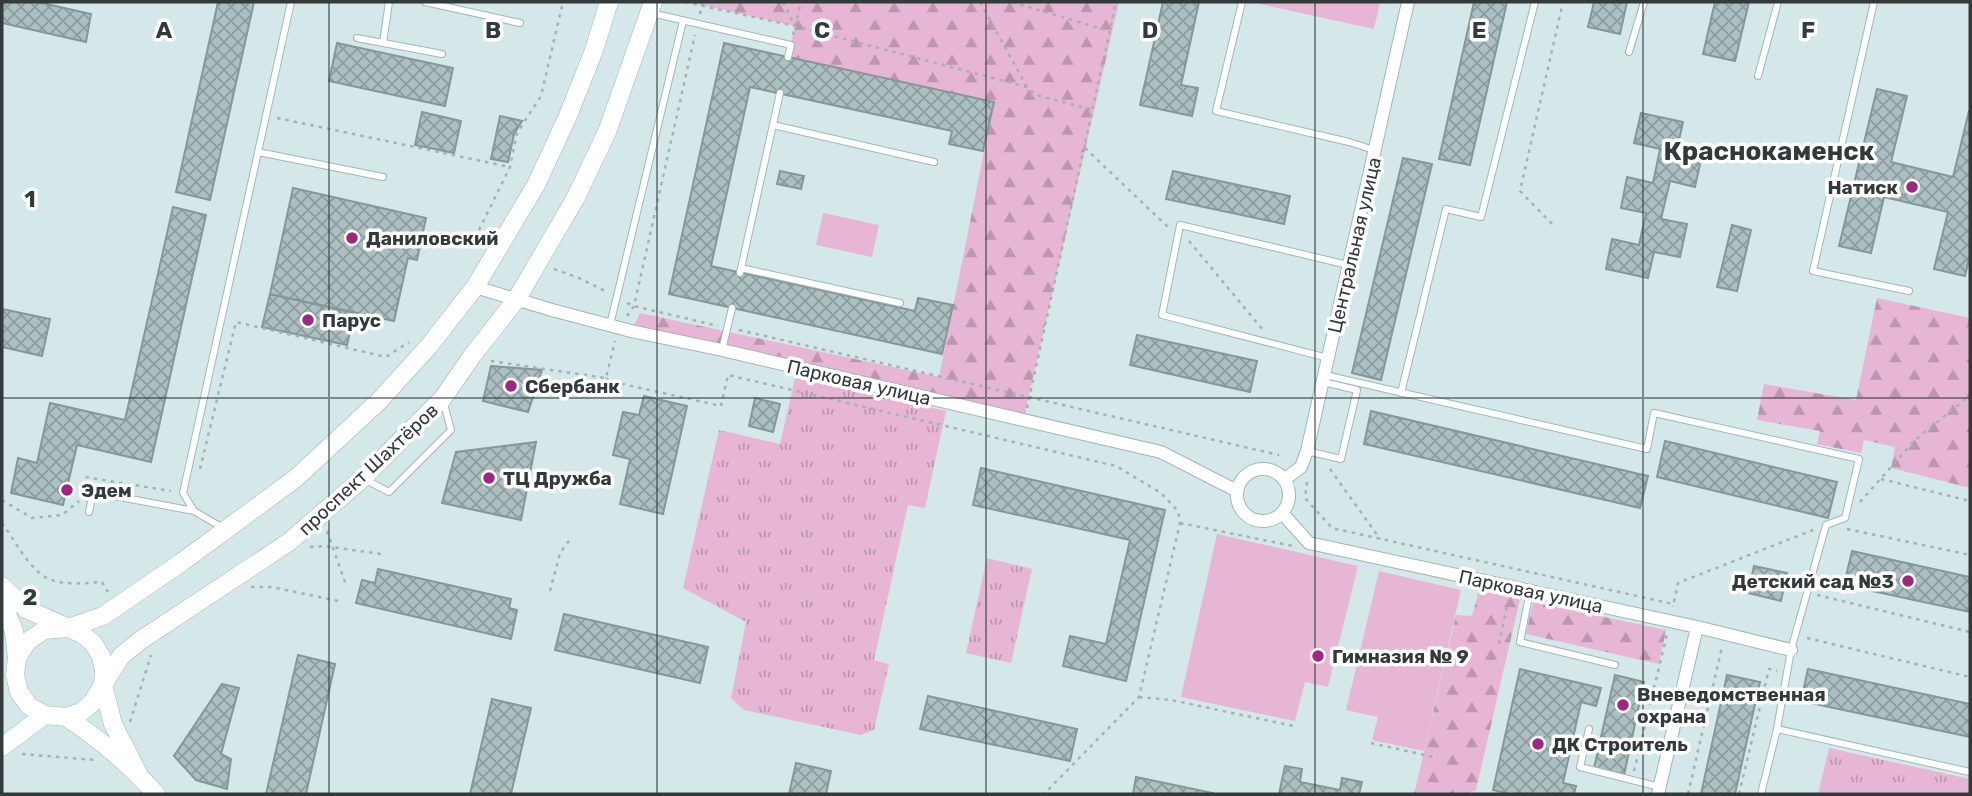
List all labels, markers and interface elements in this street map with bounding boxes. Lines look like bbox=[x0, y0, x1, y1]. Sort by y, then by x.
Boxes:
text: A bbox=[156, 16, 173, 44]
text: B bbox=[485, 16, 501, 44]
text: C bbox=[814, 16, 830, 44]
text: D bbox=[1142, 16, 1158, 44]
text: E bbox=[1472, 16, 1486, 44]
text: F bbox=[1801, 16, 1815, 44]
district label: Краснокаменск bbox=[1664, 136, 1875, 167]
street label: Центральная улица bbox=[1323, 155, 1386, 335]
place label: Натиск bbox=[1827, 176, 1898, 199]
marker: Натиск bbox=[1904, 179, 1920, 195]
text: 1 bbox=[24, 185, 36, 213]
place label: Даниловский bbox=[366, 227, 498, 250]
marker: Даниловский bbox=[344, 230, 360, 246]
place label: Парус bbox=[322, 309, 381, 332]
marker: Парус bbox=[300, 312, 316, 328]
street label: Парковая улица bbox=[785, 355, 933, 410]
place label: Сбербанк bbox=[525, 375, 620, 398]
marker: Сбербанк bbox=[503, 378, 519, 394]
street label: проспект Шахтёров bbox=[294, 399, 443, 540]
place label: ТЦ Дружба bbox=[503, 467, 612, 490]
marker: ТЦ Дружба bbox=[481, 470, 497, 486]
place label: Эдем bbox=[81, 479, 132, 502]
marker: Эдем bbox=[59, 482, 75, 498]
street label: Парковая улица bbox=[1457, 565, 1605, 618]
place label: Детский сад №3 bbox=[1732, 570, 1894, 593]
marker: Детский сад №3 bbox=[1900, 573, 1916, 589]
text: 2 bbox=[23, 583, 37, 611]
place label: Гимназия № 9 bbox=[1332, 645, 1469, 668]
marker: Гимназия № 9 bbox=[1310, 648, 1326, 664]
place label: Вневедомственная охрана bbox=[1637, 683, 1826, 728]
marker: Вневедомственная охрана bbox=[1615, 697, 1631, 713]
place label: ДК Строитель bbox=[1552, 733, 1688, 756]
marker: ДК Строитель bbox=[1530, 736, 1546, 752]

